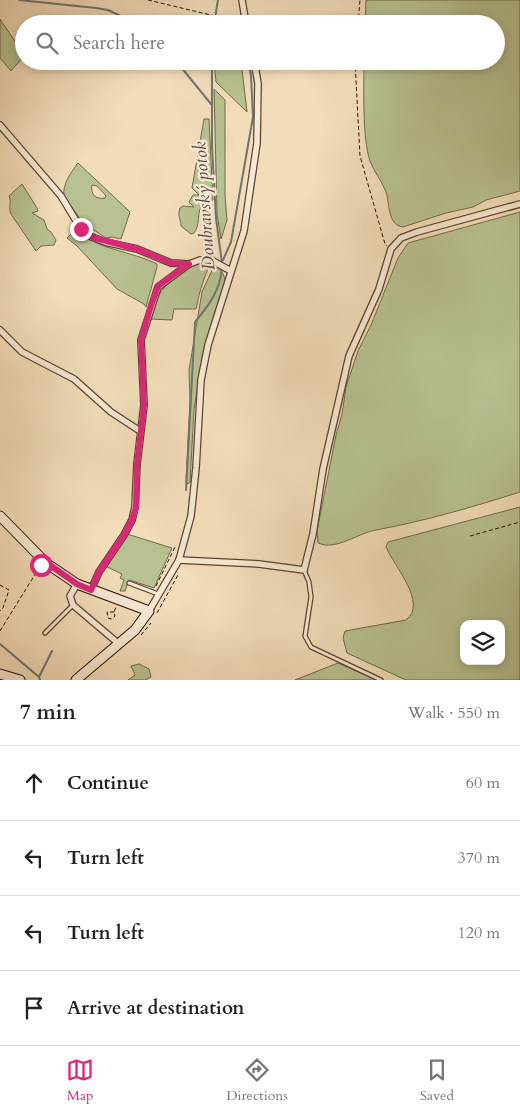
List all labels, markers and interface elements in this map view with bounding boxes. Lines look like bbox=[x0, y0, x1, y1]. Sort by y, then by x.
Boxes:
search box bbox=[15, 15, 505, 70]
icon: search bbox=[33, 29, 61, 57]
text: Search here bbox=[73, 30, 165, 56]
water label: Doubravský potok bbox=[188, 141, 221, 271]
route end bbox=[70, 218, 93, 241]
route start bbox=[30, 554, 53, 577]
map controls bbox=[460, 620, 505, 665]
button: layers bbox=[460, 620, 505, 665]
text: 7 min bbox=[20, 698, 76, 727]
text: Walk · 550 m bbox=[408, 702, 500, 724]
icon: ahead bbox=[20, 769, 48, 797]
text: Continue bbox=[67, 770, 149, 796]
text: 60 m bbox=[466, 772, 500, 794]
icon: left bbox=[20, 844, 48, 872]
text: Turn left bbox=[67, 845, 144, 871]
text: 370 m bbox=[458, 847, 500, 869]
icon: left bbox=[20, 919, 48, 947]
text: Turn left bbox=[67, 920, 144, 946]
text: 120 m bbox=[458, 922, 500, 944]
icon: arrive bbox=[20, 994, 48, 1022]
text: Arrive at destination bbox=[67, 995, 244, 1021]
tab: Map bbox=[66, 1056, 94, 1105]
tab: Directions bbox=[226, 1056, 288, 1105]
tab: Saved bbox=[420, 1056, 454, 1105]

